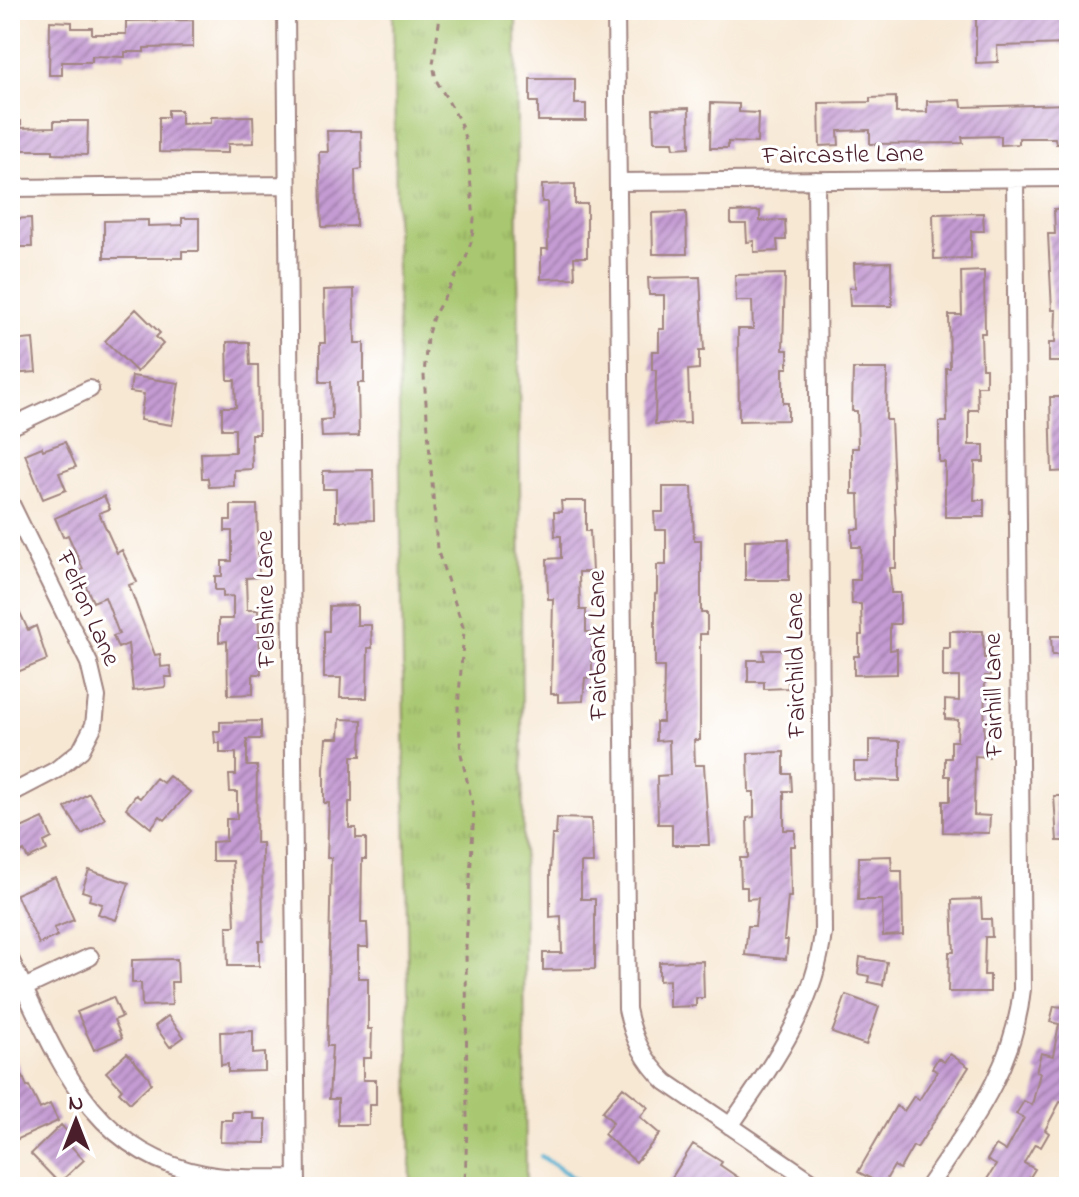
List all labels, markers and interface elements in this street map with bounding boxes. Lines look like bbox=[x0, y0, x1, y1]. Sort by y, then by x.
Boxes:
street label: Faircastle Lane bbox=[761, 136, 925, 176]
street label: Felshire Lane bbox=[247, 530, 287, 669]
street label: Felton Lane bbox=[44, 544, 129, 673]
street label: Fairbank Lane bbox=[579, 569, 619, 721]
street label: Fairchild Lane bbox=[777, 591, 817, 739]
street label: Fairhill Lane bbox=[975, 632, 1015, 758]
north arrow bbox=[36, 1081, 116, 1161]
text: N bbox=[69, 1088, 83, 1120]

